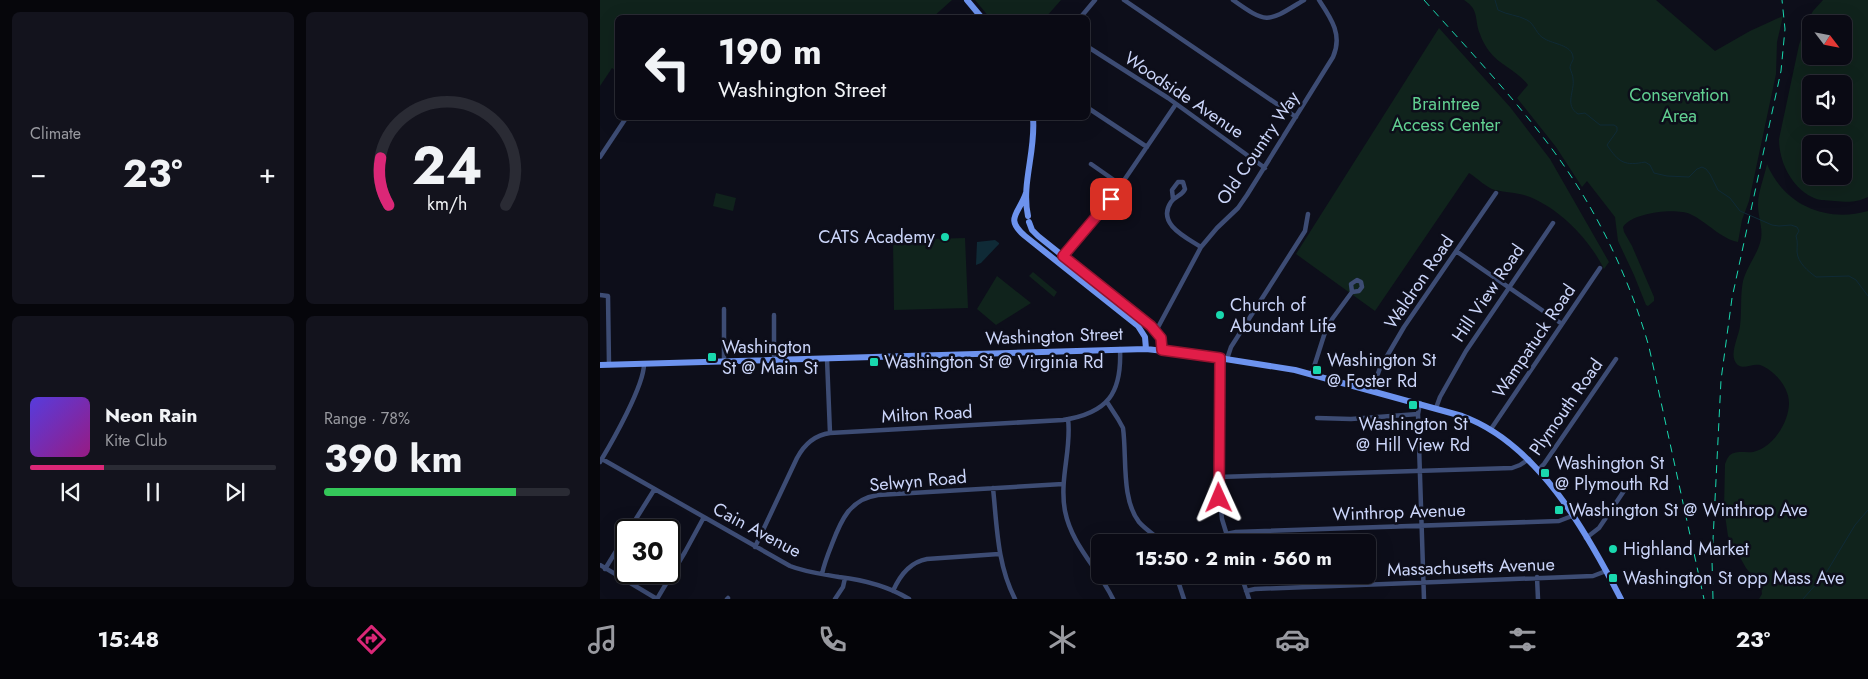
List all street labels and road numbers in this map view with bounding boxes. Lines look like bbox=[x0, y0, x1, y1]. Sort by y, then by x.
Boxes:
street label: Woodside Avenue bbox=[1119, 45, 1249, 145]
street label: Old Country Way bbox=[1210, 86, 1306, 210]
street label: Waldron Road bbox=[1378, 230, 1460, 334]
street label: Hill View Road bbox=[1446, 239, 1530, 347]
street label: Wampatuck Road bbox=[1486, 279, 1582, 403]
street label: Washington Street bbox=[985, 321, 1124, 351]
street label: Plymouth Road bbox=[1523, 353, 1609, 461]
street label: Milton Road bbox=[881, 399, 973, 429]
street label: Selwyn Road bbox=[868, 464, 968, 498]
street label: Cain Avenue bbox=[708, 496, 806, 564]
street label: Winthrop Avenue bbox=[1332, 497, 1466, 527]
street label: Massachusetts Avenue bbox=[1387, 551, 1555, 583]

